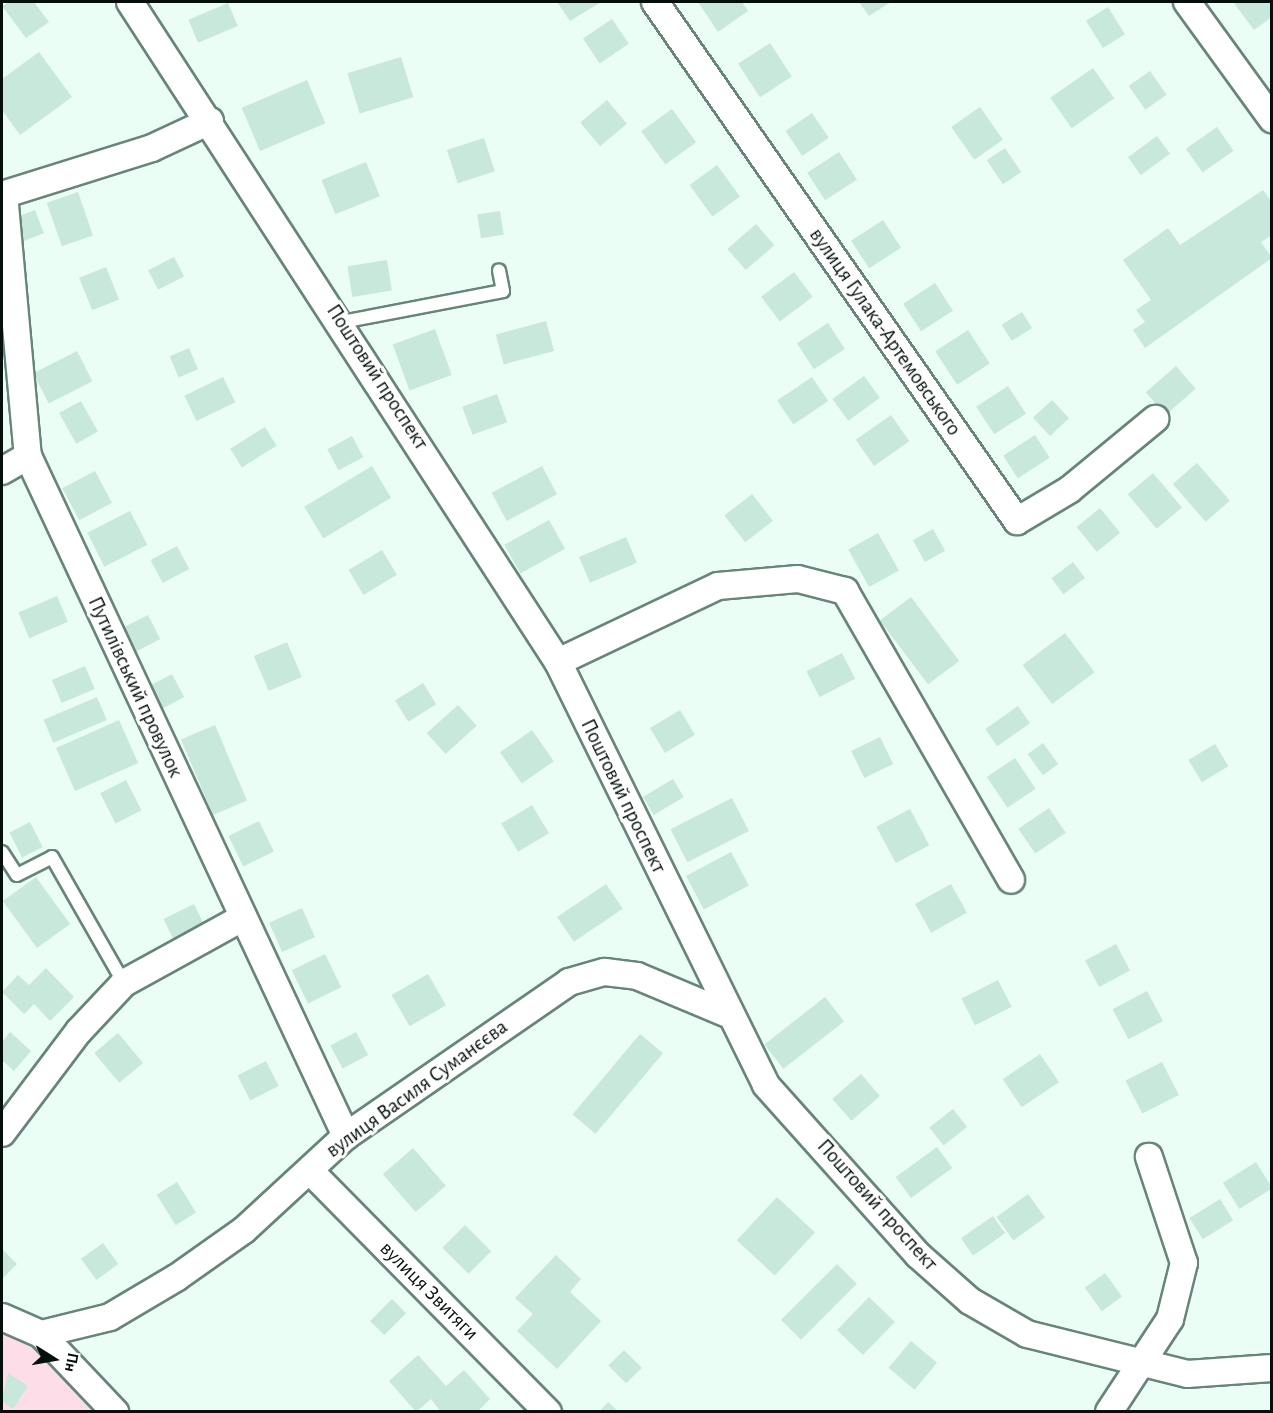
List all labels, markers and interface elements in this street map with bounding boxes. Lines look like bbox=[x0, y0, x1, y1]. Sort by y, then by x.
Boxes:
street label: вулиця Гулака-Артемовського bbox=[804, 223, 966, 441]
street label: Поштовий проспект bbox=[321, 300, 433, 454]
street label: Путилівський провулок bbox=[82, 593, 188, 781]
street label: Поштовий проспект bbox=[575, 715, 671, 877]
street label: вулиця Василя Суманєєва bbox=[321, 1015, 513, 1163]
street label: Поштовий проспект bbox=[811, 1134, 943, 1276]
street label: вулиця Звитяги bbox=[374, 1236, 484, 1346]
north arrow bbox=[24, 1329, 84, 1389]
text: Пн bbox=[62, 1351, 81, 1374]

